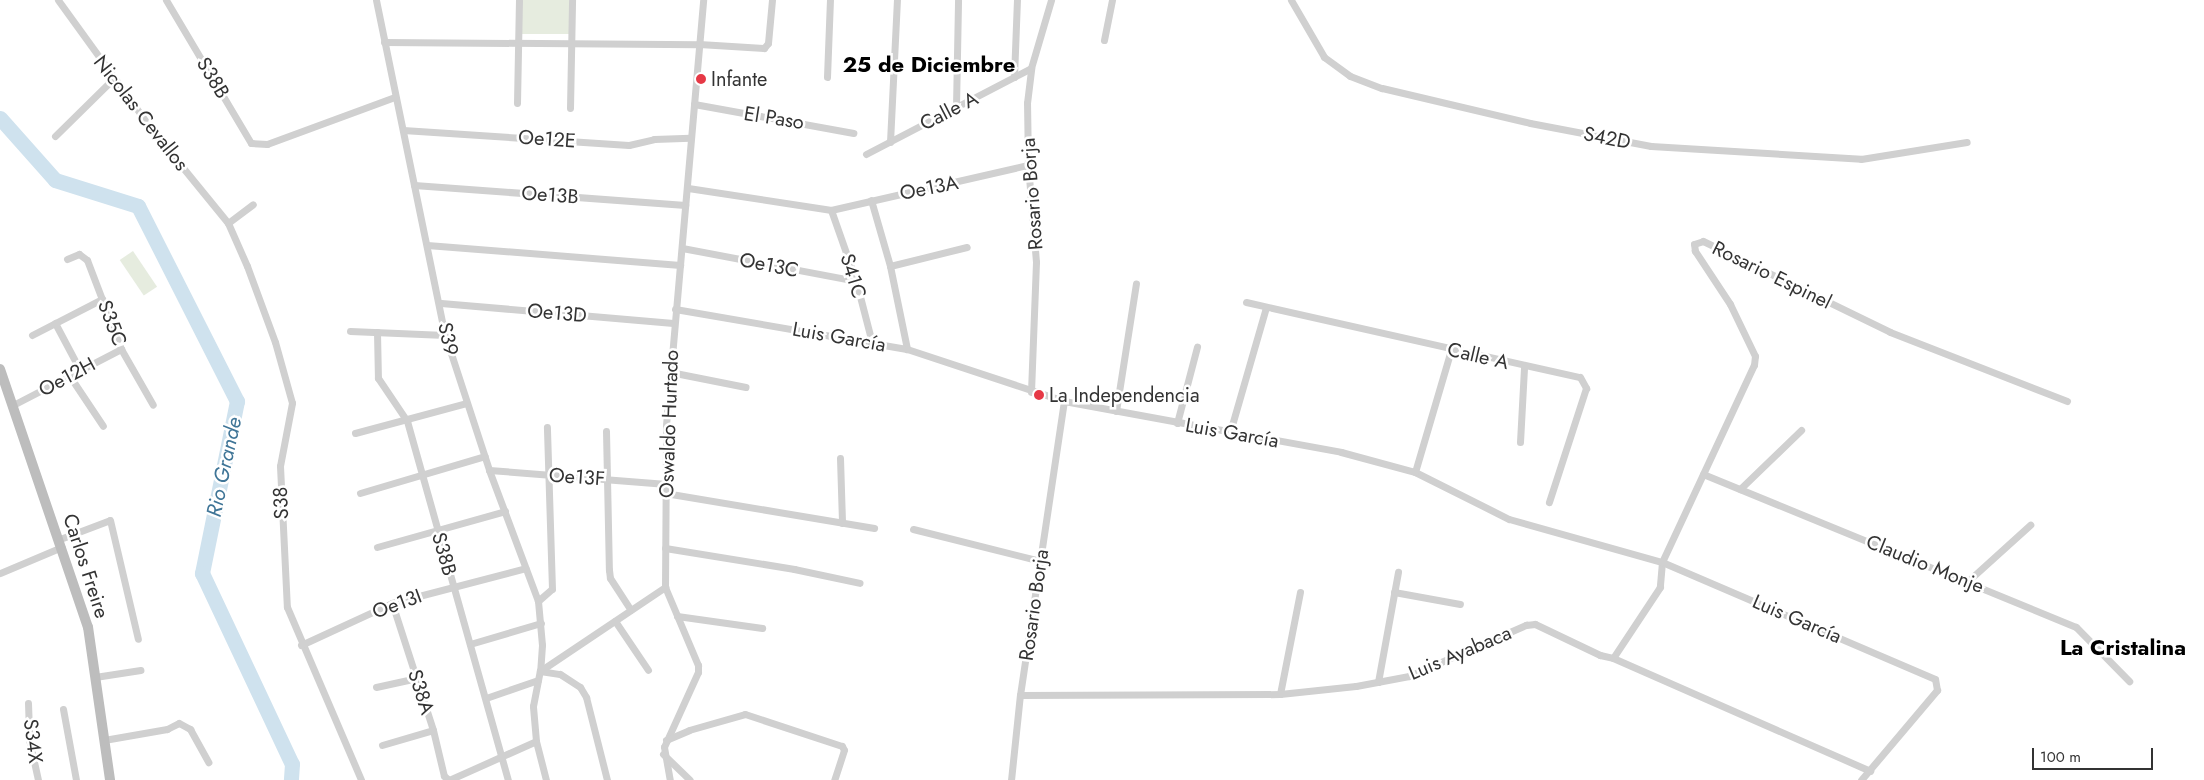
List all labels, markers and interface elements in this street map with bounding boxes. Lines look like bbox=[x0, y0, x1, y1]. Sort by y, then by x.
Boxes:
street label: Nicolas Cevallos bbox=[89, 51, 193, 175]
district label: 25 de Diciembre bbox=[843, 52, 1015, 78]
street label: S38B bbox=[191, 53, 235, 103]
place label: Infante bbox=[711, 67, 767, 91]
marker: Infante bbox=[695, 73, 707, 85]
street label: Calle A bbox=[916, 86, 982, 136]
street label: El Paso bbox=[742, 101, 806, 135]
street label: S42D bbox=[1581, 122, 1633, 154]
street label: Oe12E bbox=[517, 125, 577, 153]
street label: Rosario Borja bbox=[1016, 137, 1048, 251]
street label: Oe13A bbox=[898, 171, 960, 205]
street label: Oe13B bbox=[521, 181, 579, 209]
street label: Rosario Espinel bbox=[1708, 236, 1836, 314]
street label: Oe13C bbox=[737, 248, 801, 282]
street label: S41C bbox=[835, 251, 871, 301]
street label: S35C bbox=[92, 297, 132, 349]
street label: Oe13D bbox=[526, 298, 588, 328]
street label: Luis García bbox=[790, 317, 888, 357]
street label: S39 bbox=[433, 320, 463, 358]
street label: Calle A bbox=[1445, 337, 1511, 375]
street label: Oswaldo Hurtado bbox=[654, 349, 684, 499]
street label: Oe12H bbox=[35, 352, 99, 402]
place label: La Independencia bbox=[1049, 383, 1199, 407]
marker: La Independencia bbox=[1033, 389, 1045, 401]
street label: Luis García bbox=[1183, 413, 1281, 453]
water label: Rio Grande bbox=[201, 415, 247, 519]
street label: Oe13F bbox=[548, 463, 606, 491]
street label: S38 bbox=[268, 486, 294, 520]
street label: Carlos Freire bbox=[58, 511, 114, 621]
street label: Claudio Monje bbox=[1863, 529, 1987, 599]
street label: S38B bbox=[426, 530, 462, 578]
street label: Rosario Borja bbox=[1014, 548, 1054, 662]
street label: Oe13I bbox=[369, 584, 425, 624]
street label: Luis García bbox=[1749, 590, 1845, 648]
street label: Luis Ayabaca bbox=[1405, 621, 1515, 685]
district label: La Cristalina bbox=[2060, 635, 2186, 661]
street label: S38A bbox=[403, 667, 439, 717]
street label: S34X bbox=[18, 717, 48, 765]
scale bar bbox=[2034, 738, 2155, 770]
text: 100 m bbox=[2040, 746, 2081, 768]

